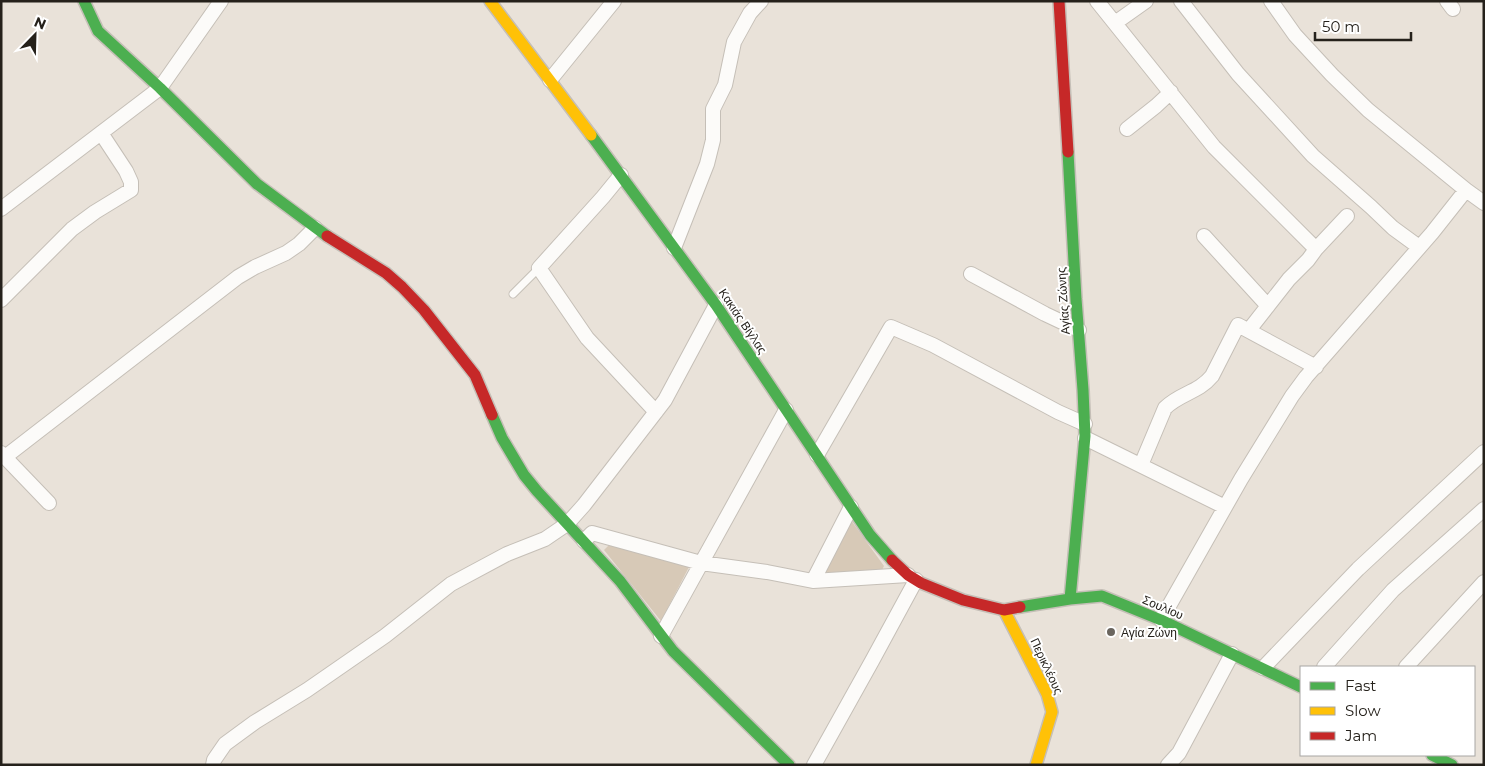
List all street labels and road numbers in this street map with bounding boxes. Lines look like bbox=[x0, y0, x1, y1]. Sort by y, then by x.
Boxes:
street label: Αγίας Ζώνης bbox=[1053, 267, 1073, 335]
street label: Κακιάς Βίγλας bbox=[716, 286, 770, 357]
street label: Σουλίου bbox=[1140, 592, 1186, 622]
street label: Περικλέους bbox=[1027, 635, 1067, 697]

